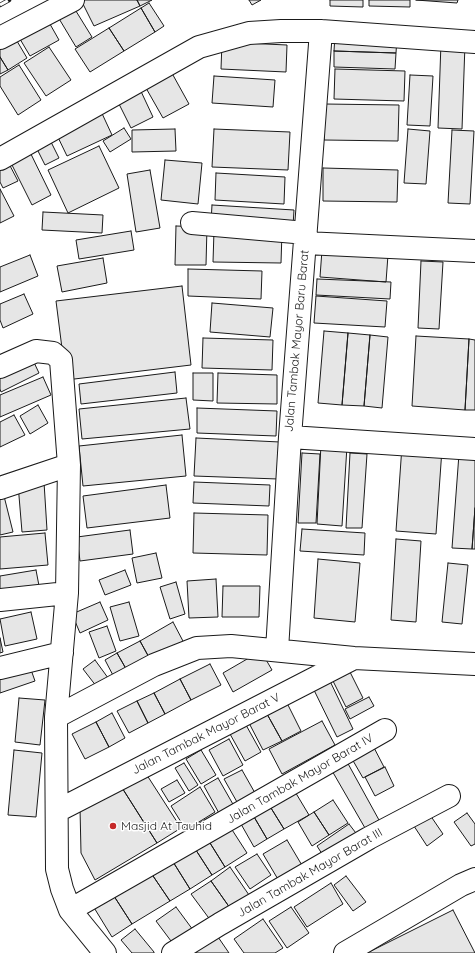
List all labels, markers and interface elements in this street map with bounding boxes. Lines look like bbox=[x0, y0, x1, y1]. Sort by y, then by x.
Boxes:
street label: Jalan Tambak Mayor Baru Barat bbox=[282, 249, 312, 433]
street label: Jalan Tambak Mayor Barat V bbox=[130, 690, 282, 778]
street label: Jalan Tambak Mayor Barat IV bbox=[224, 731, 376, 827]
place label: Masjid At Tauhid bbox=[121, 819, 212, 833]
marker: Masjid At Tauhid bbox=[108, 821, 118, 831]
street label: Jalan Tambak Mayor Barat III bbox=[235, 825, 385, 921]

